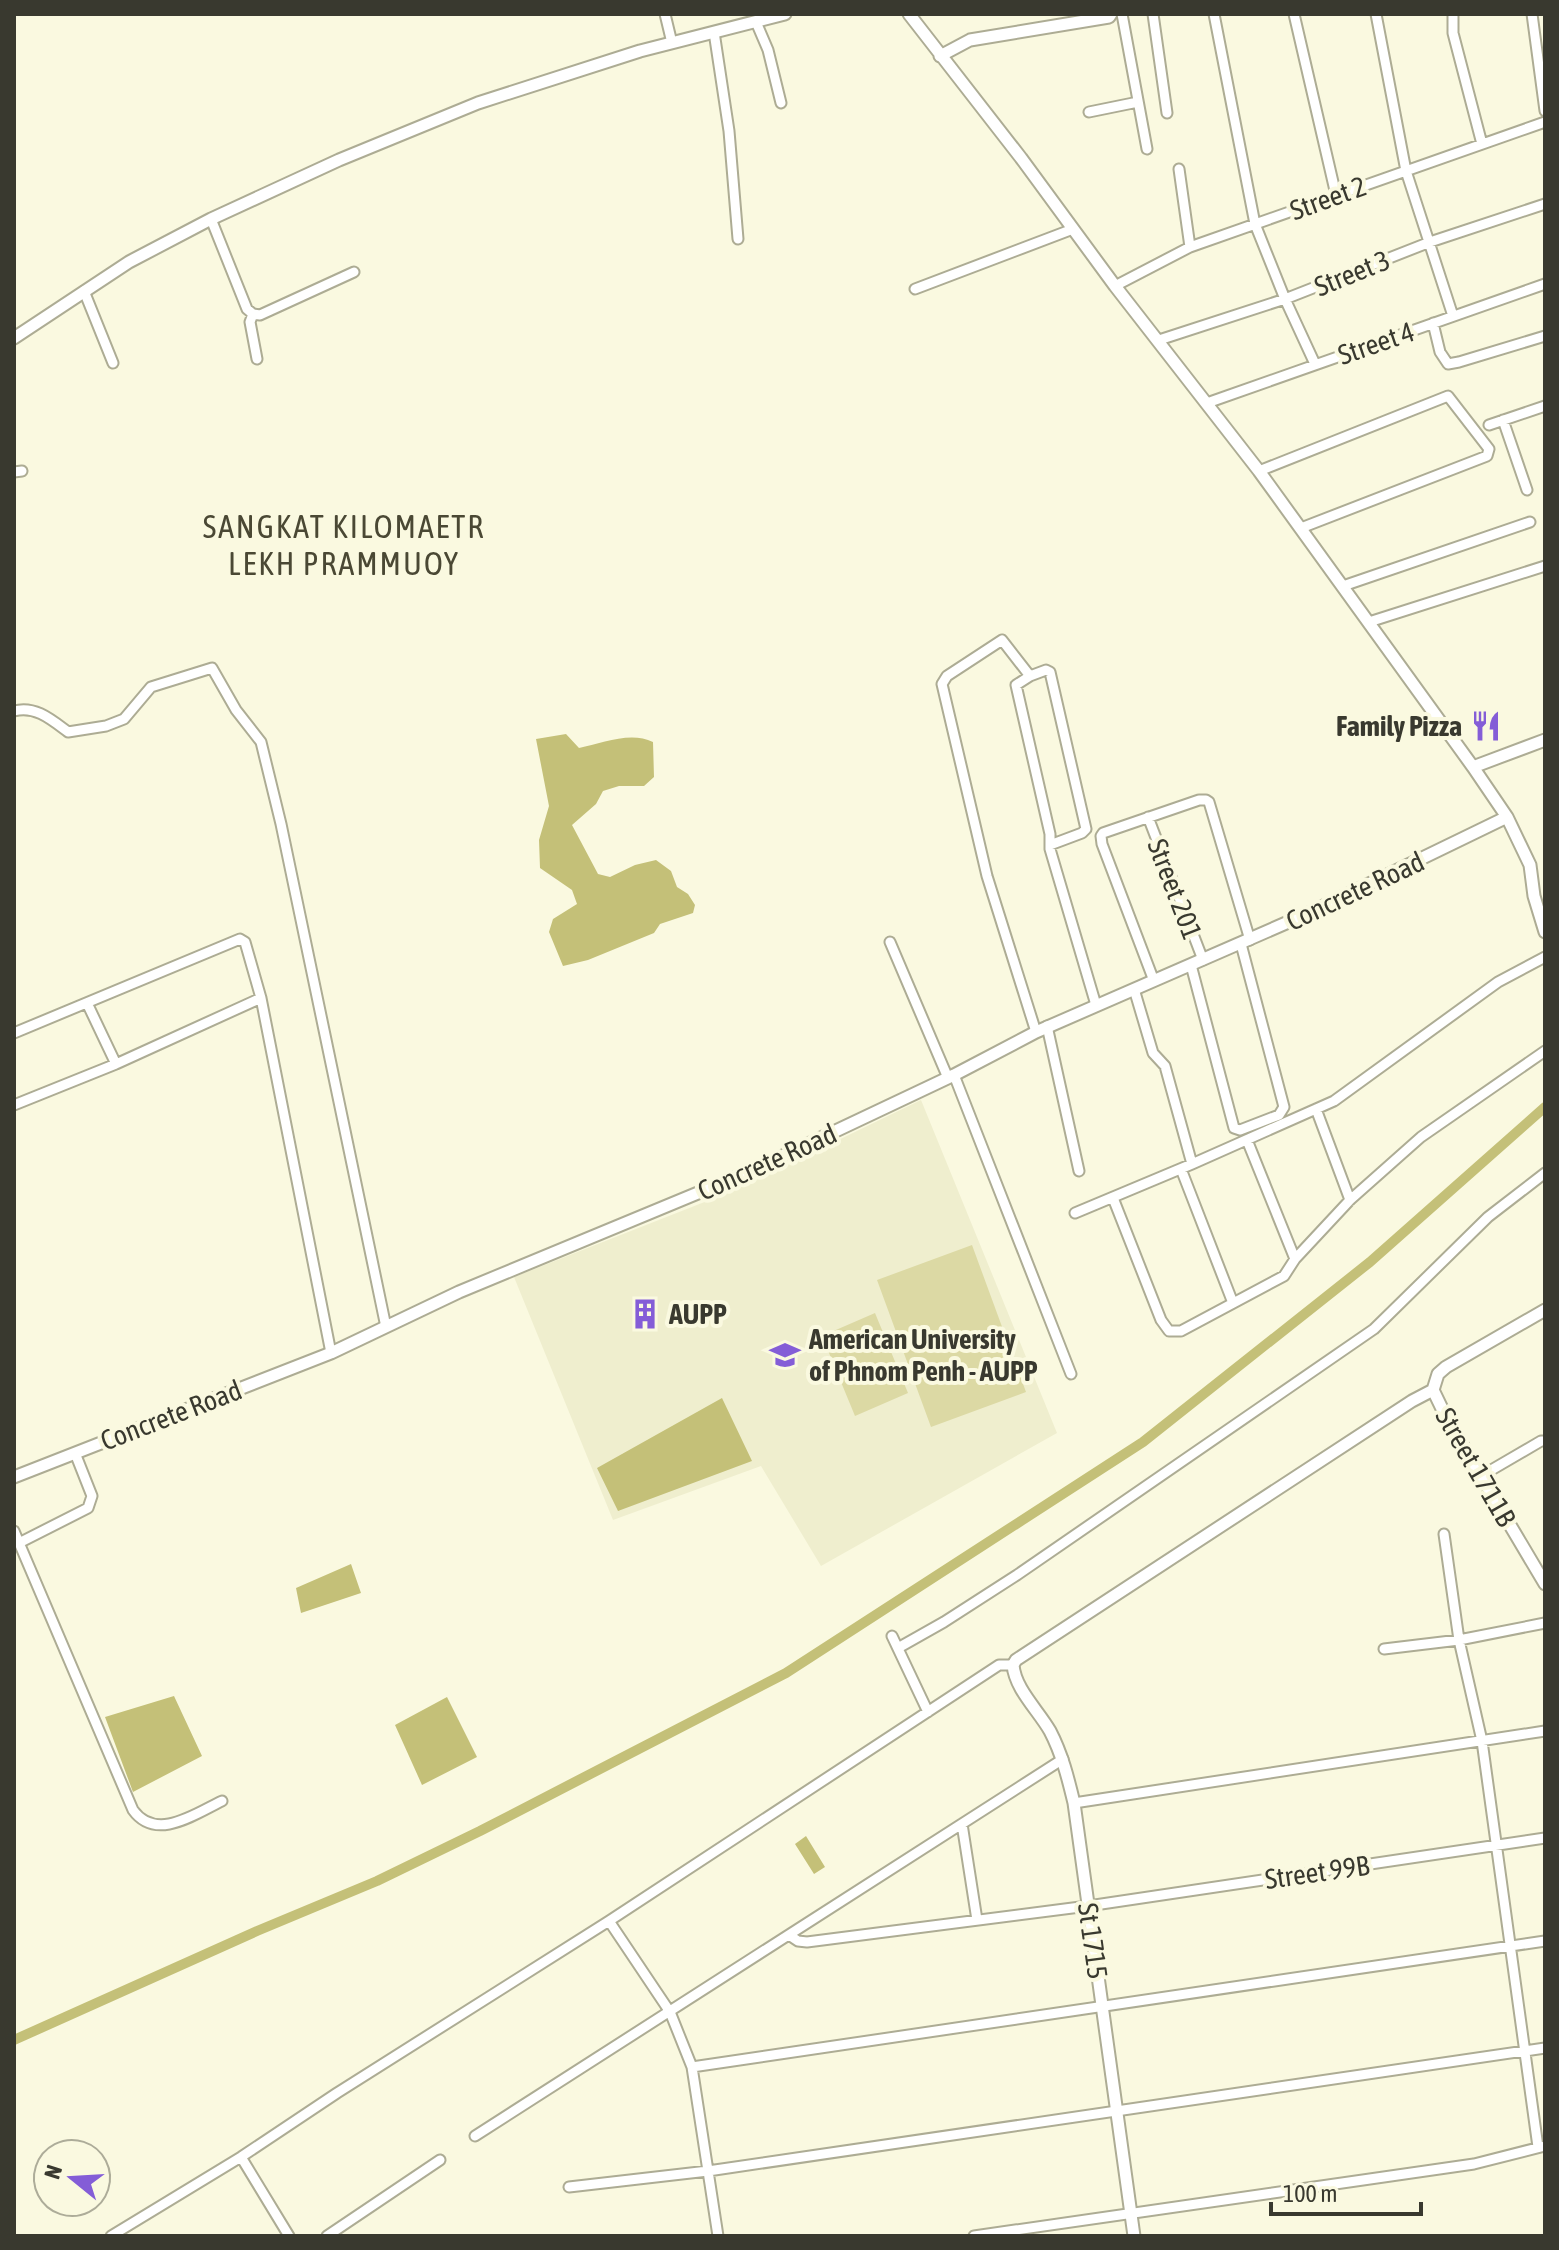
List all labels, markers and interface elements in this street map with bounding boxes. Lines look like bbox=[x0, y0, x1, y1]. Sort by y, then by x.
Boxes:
street label: Street 2 bbox=[1286, 170, 1370, 226]
street label: Street 3 bbox=[1310, 243, 1394, 303]
street label: Street 4 bbox=[1334, 315, 1418, 371]
district label: SANGKAT KILOMAETR LEKH PRAMMUOY bbox=[203, 508, 485, 582]
restaurant icon: Family Pizza bbox=[1469, 709, 1503, 743]
place label: Family Pizza bbox=[1336, 710, 1462, 742]
street label: Street 201 bbox=[1141, 834, 1209, 944]
street label: Concrete Road bbox=[1281, 845, 1429, 937]
street label: Concrete Road bbox=[693, 1117, 841, 1207]
building icon: AUPP bbox=[628, 1297, 662, 1331]
place label: AUPP bbox=[668, 1298, 727, 1330]
place label: American University of Phnom Penh - AUPP bbox=[808, 1323, 1038, 1387]
school or university icon: American University of Phnom Penh - AUPP bbox=[768, 1338, 802, 1372]
street label: Concrete Road bbox=[96, 1373, 246, 1457]
street label: Street 1711B bbox=[1429, 1402, 1523, 1532]
street label: Street 99B bbox=[1263, 1849, 1371, 1895]
street label: St 1715 bbox=[1072, 1901, 1114, 1981]
north arrow bbox=[32, 2138, 112, 2218]
text: N bbox=[39, 2162, 67, 2182]
scale bar bbox=[1271, 2166, 1421, 2216]
text: 100 m bbox=[1283, 2180, 1337, 2207]

